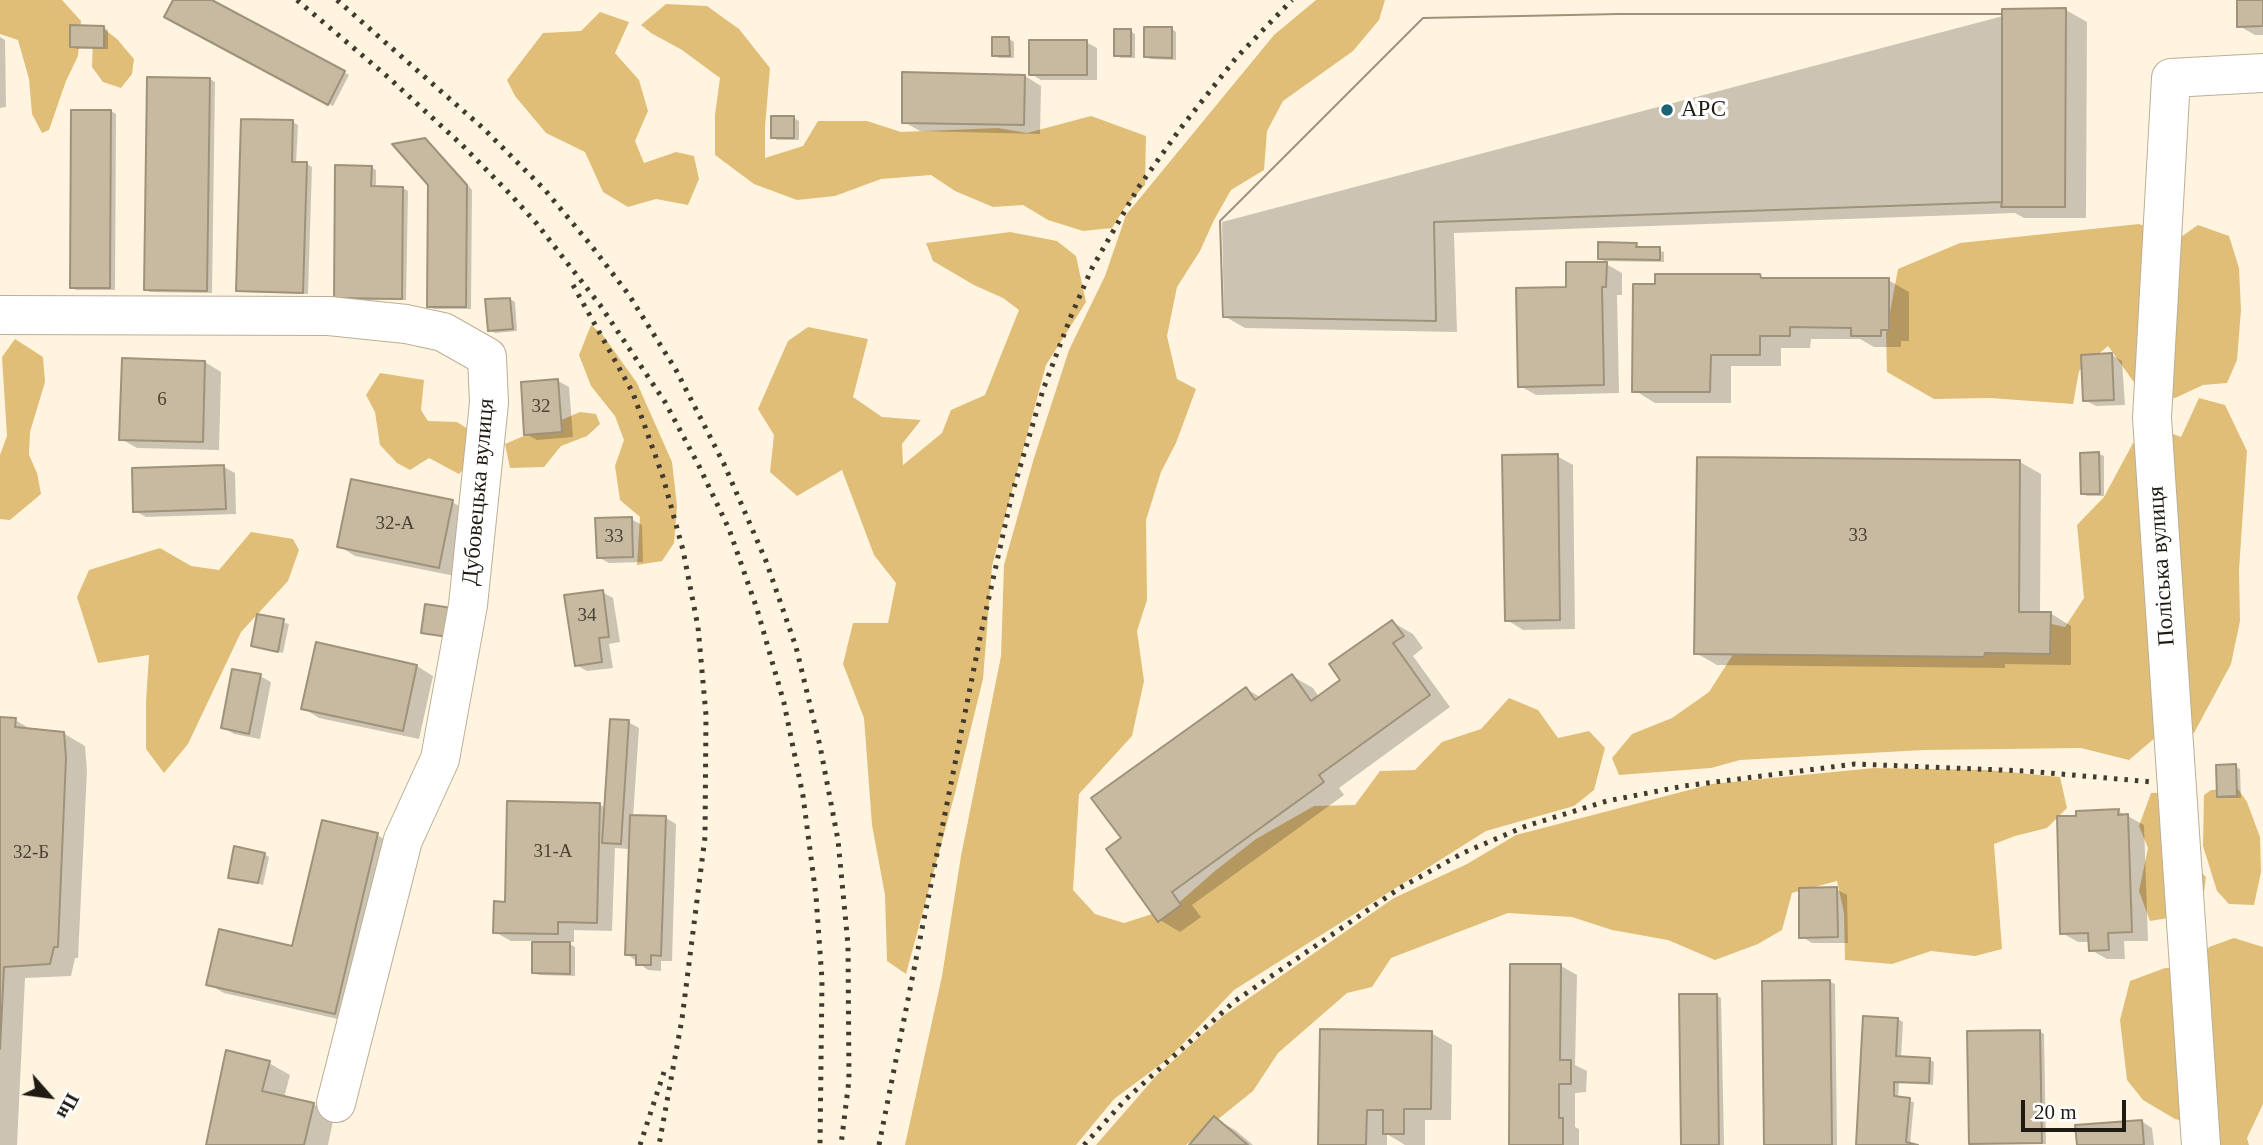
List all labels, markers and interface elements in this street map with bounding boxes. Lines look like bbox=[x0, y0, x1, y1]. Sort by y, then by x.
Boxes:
place label: АРС bbox=[1681, 96, 1726, 124]
marker: АРС bbox=[1659, 102, 1675, 118]
house number: 6 bbox=[157, 389, 167, 411]
house number: 32 bbox=[532, 396, 551, 418]
street label: Дубовецька вулиця bbox=[457, 397, 501, 587]
street label: Поліська вулиця bbox=[2143, 485, 2181, 647]
house number: 32-А bbox=[375, 513, 415, 535]
house number: 33 bbox=[1849, 525, 1868, 547]
house number: 33 bbox=[604, 526, 624, 548]
house number: 34 bbox=[578, 605, 596, 627]
house number: 31-А bbox=[533, 841, 573, 863]
house number: 32-Б bbox=[13, 842, 49, 864]
north arrow bbox=[14, 1061, 84, 1131]
scale bar bbox=[2025, 1086, 2130, 1130]
text: Пн bbox=[53, 1090, 83, 1122]
text: 20 m bbox=[2034, 1100, 2077, 1124]

